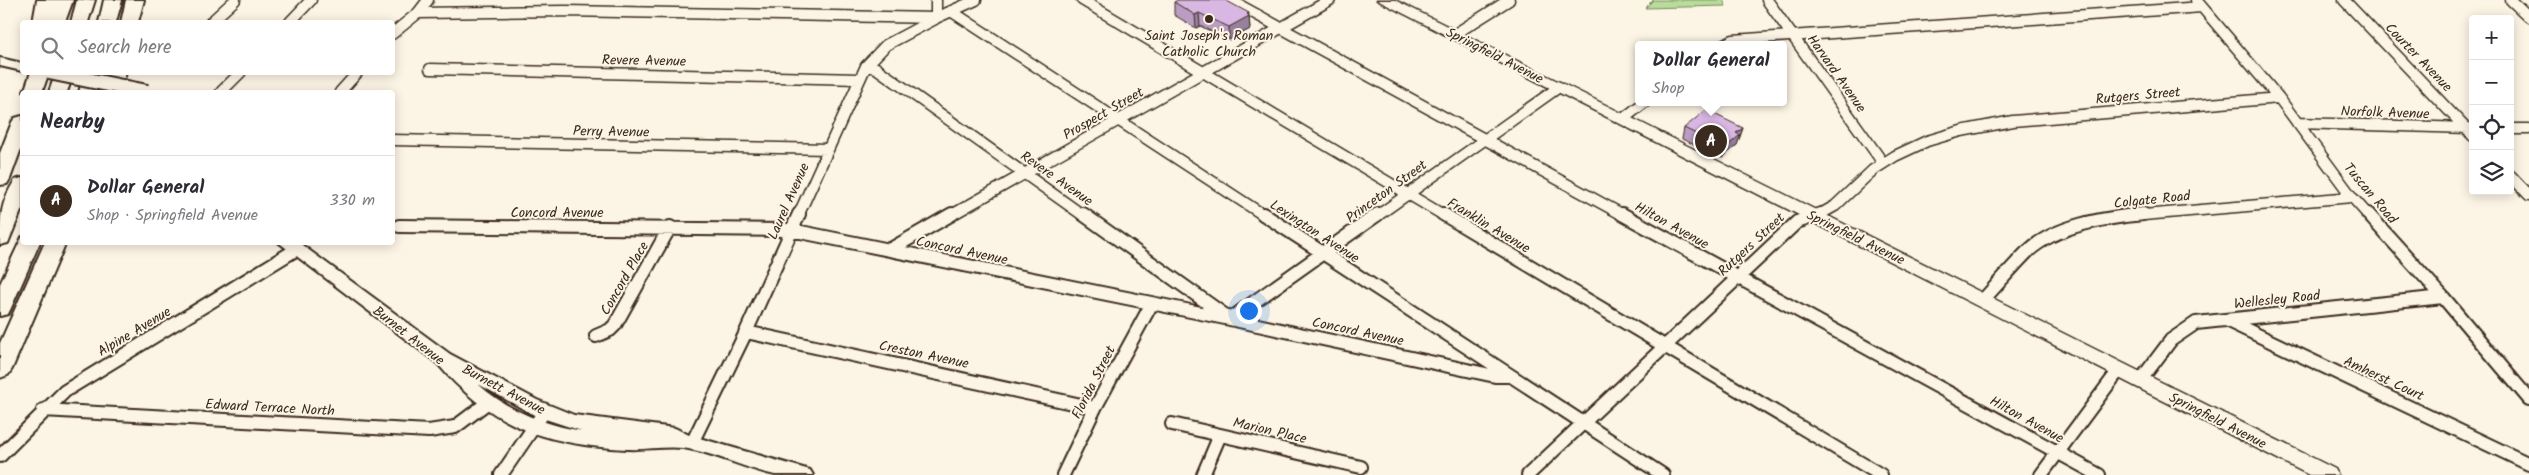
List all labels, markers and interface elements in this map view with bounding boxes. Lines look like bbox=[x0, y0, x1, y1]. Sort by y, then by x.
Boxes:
marker: Saint Joseph's Roman Catholic Church bbox=[1203, 13, 1215, 25]
map controls bbox=[2469, 15, 2514, 195]
button: + bbox=[2469, 15, 2514, 60]
street label: Courter Avenue bbox=[2379, 18, 2458, 98]
search box bbox=[20, 20, 395, 75]
street label: Springfield Avenue bbox=[1442, 22, 1548, 90]
place label: Saint Joseph's Roman Catholic Church bbox=[1145, 25, 1273, 63]
street label: Harvard Avenue bbox=[1801, 30, 1872, 118]
text: Search here bbox=[78, 33, 172, 63]
icon: search bbox=[38, 34, 66, 62]
popup bbox=[1635, 41, 1787, 106]
text: Dollar General bbox=[1652, 46, 1770, 76]
street label: Revere Avenue bbox=[602, 49, 687, 73]
button: − bbox=[2469, 60, 2514, 105]
text: Shop bbox=[1652, 76, 1684, 101]
street label: Prospect Street bbox=[1059, 81, 1149, 146]
street label: Rutgers Street bbox=[2095, 81, 2182, 111]
street label: Norfolk Avenue bbox=[2340, 100, 2430, 126]
button: locate bbox=[2469, 105, 2514, 150]
text: Nearby bbox=[40, 106, 105, 139]
street label: Perry Avenue bbox=[573, 120, 650, 144]
pin: A bbox=[1695, 122, 1727, 160]
street label: Revere Avenue bbox=[1016, 146, 1098, 212]
button: layers bbox=[2469, 150, 2514, 195]
street label: Princeton Street bbox=[1341, 154, 1432, 229]
street label: Tuscan Road bbox=[2338, 158, 2403, 230]
street label: Laurel Avenue bbox=[762, 159, 816, 243]
text: Dollar General bbox=[87, 173, 204, 203]
street label: Colgate Road bbox=[2113, 185, 2192, 215]
text: A bbox=[51, 188, 61, 213]
text: 330 m bbox=[330, 188, 375, 213]
street label: Franklin Avenue bbox=[1443, 192, 1535, 260]
street label: Lexington Avenue bbox=[1265, 194, 1364, 270]
street label: Hilton Avenue bbox=[1630, 196, 1713, 256]
street label: Concord Avenue bbox=[510, 202, 604, 224]
text: Shop · Springfield Avenue bbox=[87, 203, 258, 228]
street label: Springfield Avenue bbox=[1803, 205, 1909, 272]
street label: Rutgers Street bbox=[1713, 207, 1791, 282]
street label: Concord Avenue bbox=[914, 231, 1010, 272]
street label: Concord Place bbox=[595, 237, 655, 320]
street label: Wellesley Road bbox=[2233, 284, 2322, 315]
your location bbox=[1236, 298, 1262, 324]
street label: Alpine Avenue bbox=[93, 301, 176, 363]
street label: Burnet Avenue bbox=[368, 301, 450, 371]
street label: Concord Avenue bbox=[1310, 312, 1406, 353]
street label: Creston Avenue bbox=[877, 335, 971, 375]
street label: Florida Street bbox=[1066, 341, 1122, 423]
street label: Amherst Court bbox=[2340, 351, 2428, 407]
street label: Burnett Avenue bbox=[458, 359, 550, 421]
street label: Springfield Avenue bbox=[2165, 387, 2271, 455]
street label: Hilton Avenue bbox=[1985, 390, 2068, 450]
street label: Edward Terrace North bbox=[205, 394, 335, 422]
street label: Marion Place bbox=[1231, 412, 1310, 450]

